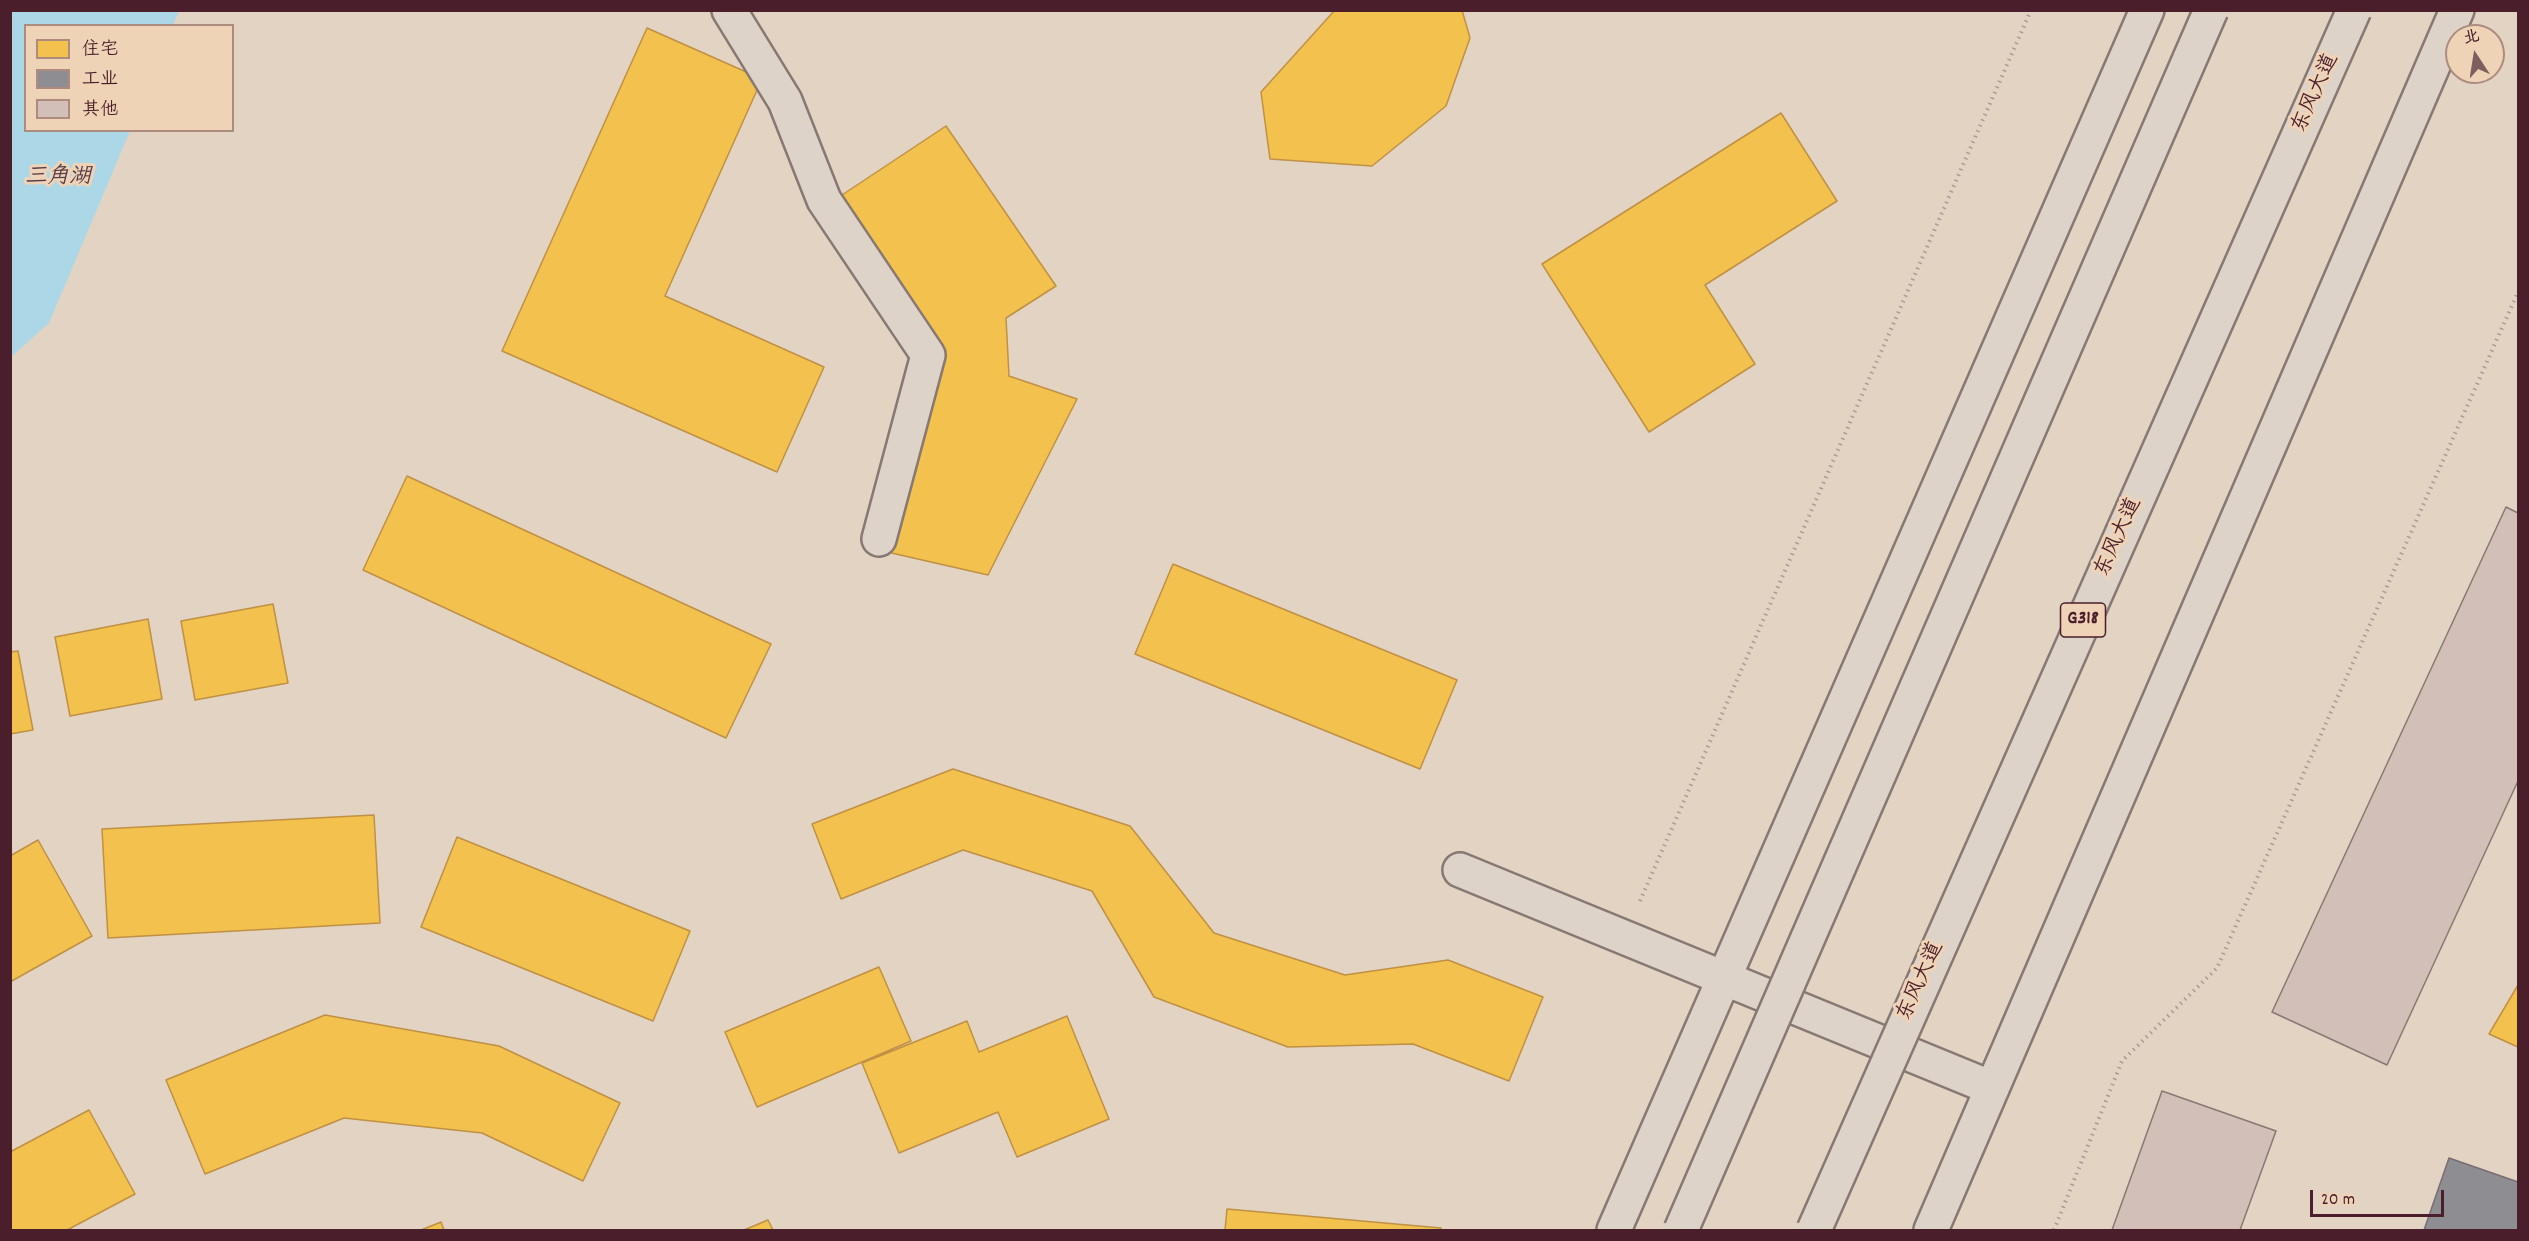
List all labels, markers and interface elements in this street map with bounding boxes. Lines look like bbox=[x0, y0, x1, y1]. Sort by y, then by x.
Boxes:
legend bbox=[24, 24, 234, 132]
north arrow bbox=[2445, 24, 2505, 84]
text: 北 bbox=[2461, 25, 2482, 51]
text: 住宅 bbox=[82, 38, 118, 63]
street label: 东风大道 bbox=[2288, 51, 2346, 137]
text: 工业 bbox=[82, 68, 118, 93]
text: 其他 bbox=[82, 98, 118, 123]
water label: 三角湖 bbox=[25, 166, 91, 192]
street label: 东风大道 bbox=[2091, 495, 2149, 581]
road number: G318 bbox=[2060, 603, 2106, 637]
street label: 东风大道 bbox=[1893, 939, 1951, 1025]
scale bar bbox=[2313, 1178, 2446, 1216]
text: 20 m bbox=[2321, 1188, 2355, 1213]

